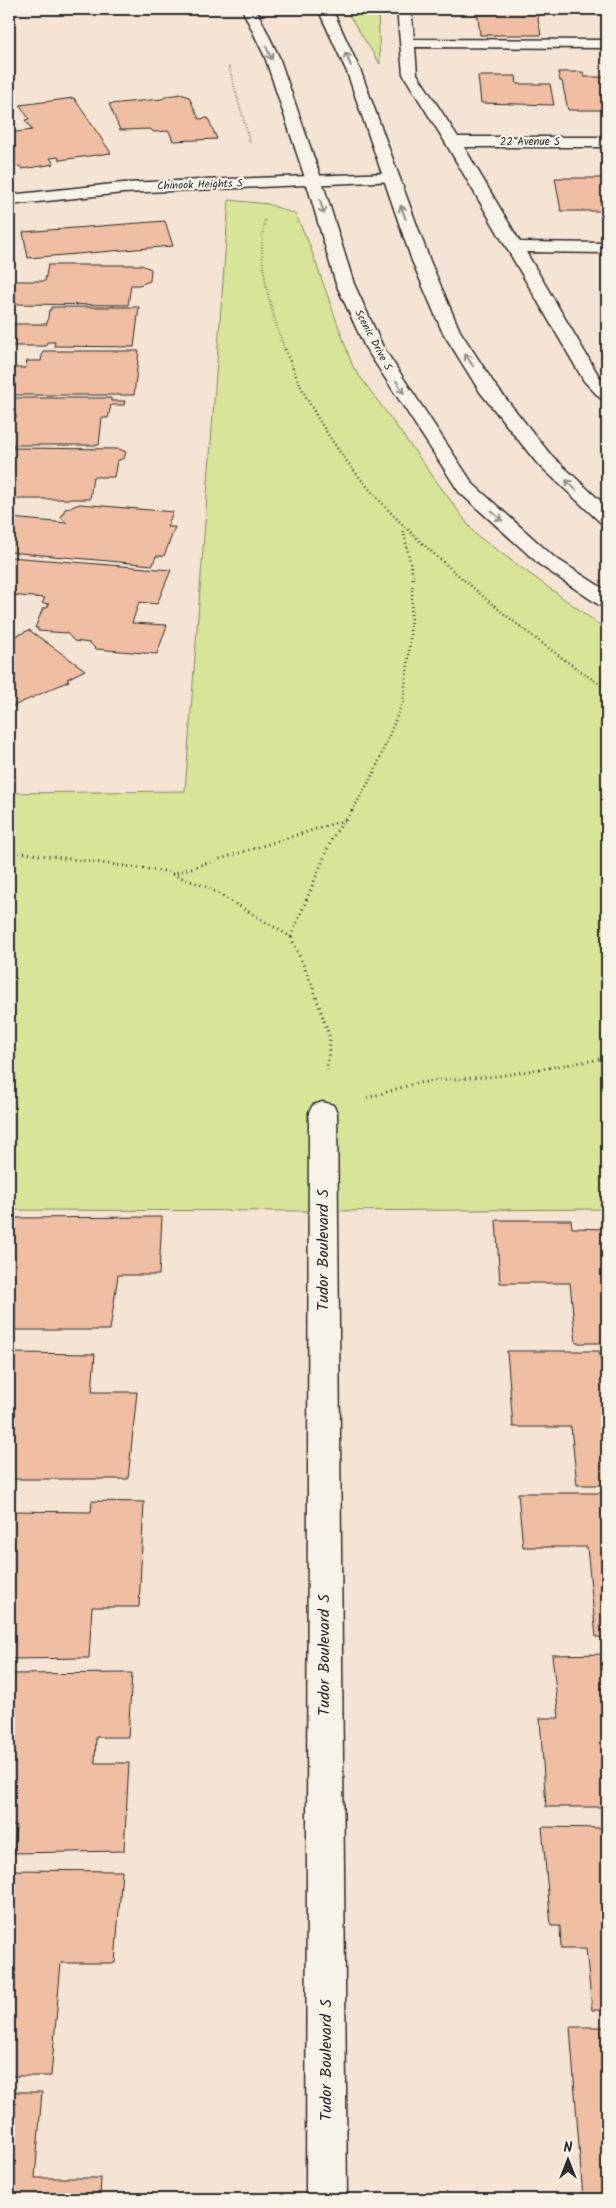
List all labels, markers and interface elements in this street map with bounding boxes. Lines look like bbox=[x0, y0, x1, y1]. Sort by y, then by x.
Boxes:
one-way arrow bbox=[265, 45, 275, 60]
one-way arrow bbox=[342, 52, 352, 67]
street label: 22 Avenue S bbox=[500, 133, 560, 151]
street label: Chinook Heights S bbox=[157, 175, 243, 195]
one-way arrow bbox=[317, 198, 327, 214]
one-way arrow bbox=[398, 204, 407, 220]
street label: Scenic Drive S bbox=[349, 306, 397, 374]
one-way arrow bbox=[464, 353, 474, 367]
one-way arrow bbox=[395, 380, 405, 394]
one-way arrow bbox=[565, 479, 578, 491]
one-way arrow bbox=[491, 510, 504, 522]
street label: Tudor Boulevard S bbox=[311, 1189, 336, 1311]
street label: Tudor Boulevard S bbox=[312, 1594, 337, 1716]
street label: Tudor Boulevard S bbox=[314, 1999, 339, 2121]
north arrow bbox=[544, 2136, 594, 2186]
text: N bbox=[564, 2137, 573, 2159]

